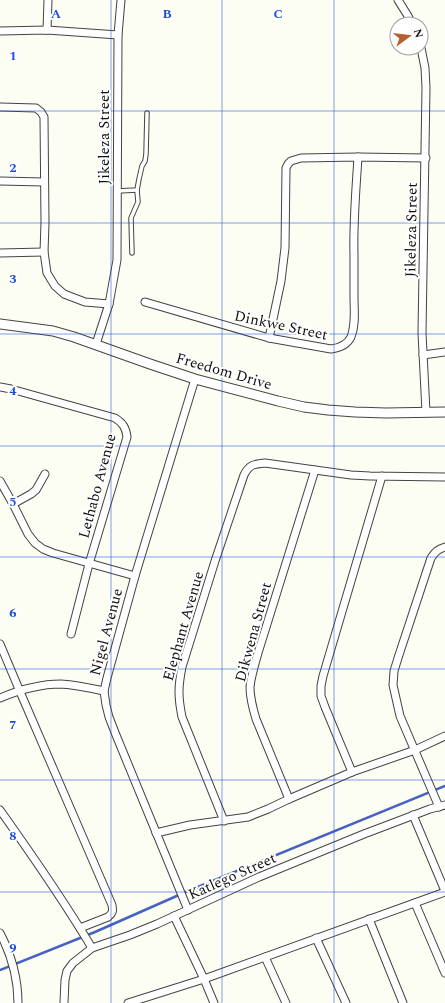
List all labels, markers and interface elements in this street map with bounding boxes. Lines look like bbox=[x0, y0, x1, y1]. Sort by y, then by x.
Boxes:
text: A bbox=[51, 4, 61, 24]
text: B bbox=[162, 4, 172, 24]
text: C bbox=[273, 4, 283, 24]
north arrow bbox=[389, 16, 429, 56]
text: N bbox=[409, 27, 428, 40]
text: 1 bbox=[9, 46, 17, 66]
street label: Jikeleza Street bbox=[93, 89, 116, 185]
text: 2 bbox=[9, 158, 17, 178]
street label: Jikeleza Street bbox=[399, 182, 424, 278]
text: 3 bbox=[9, 269, 17, 289]
street label: Dinkwe Street bbox=[232, 304, 330, 347]
street label: Freedom Drive bbox=[173, 347, 275, 396]
text: 4 bbox=[9, 381, 17, 401]
street label: Lethabo Avenue bbox=[72, 431, 123, 541]
text: 5 bbox=[9, 492, 17, 512]
street label: Elephant Avenue bbox=[157, 569, 210, 684]
street label: Dikwena Street bbox=[229, 580, 278, 685]
street label: Nigel Avenue bbox=[84, 586, 129, 678]
text: 6 bbox=[9, 603, 17, 623]
text: 7 bbox=[9, 715, 17, 735]
text: 8 bbox=[9, 826, 17, 846]
street label: Katlego Street bbox=[185, 847, 280, 906]
text: 9 bbox=[9, 938, 17, 958]

